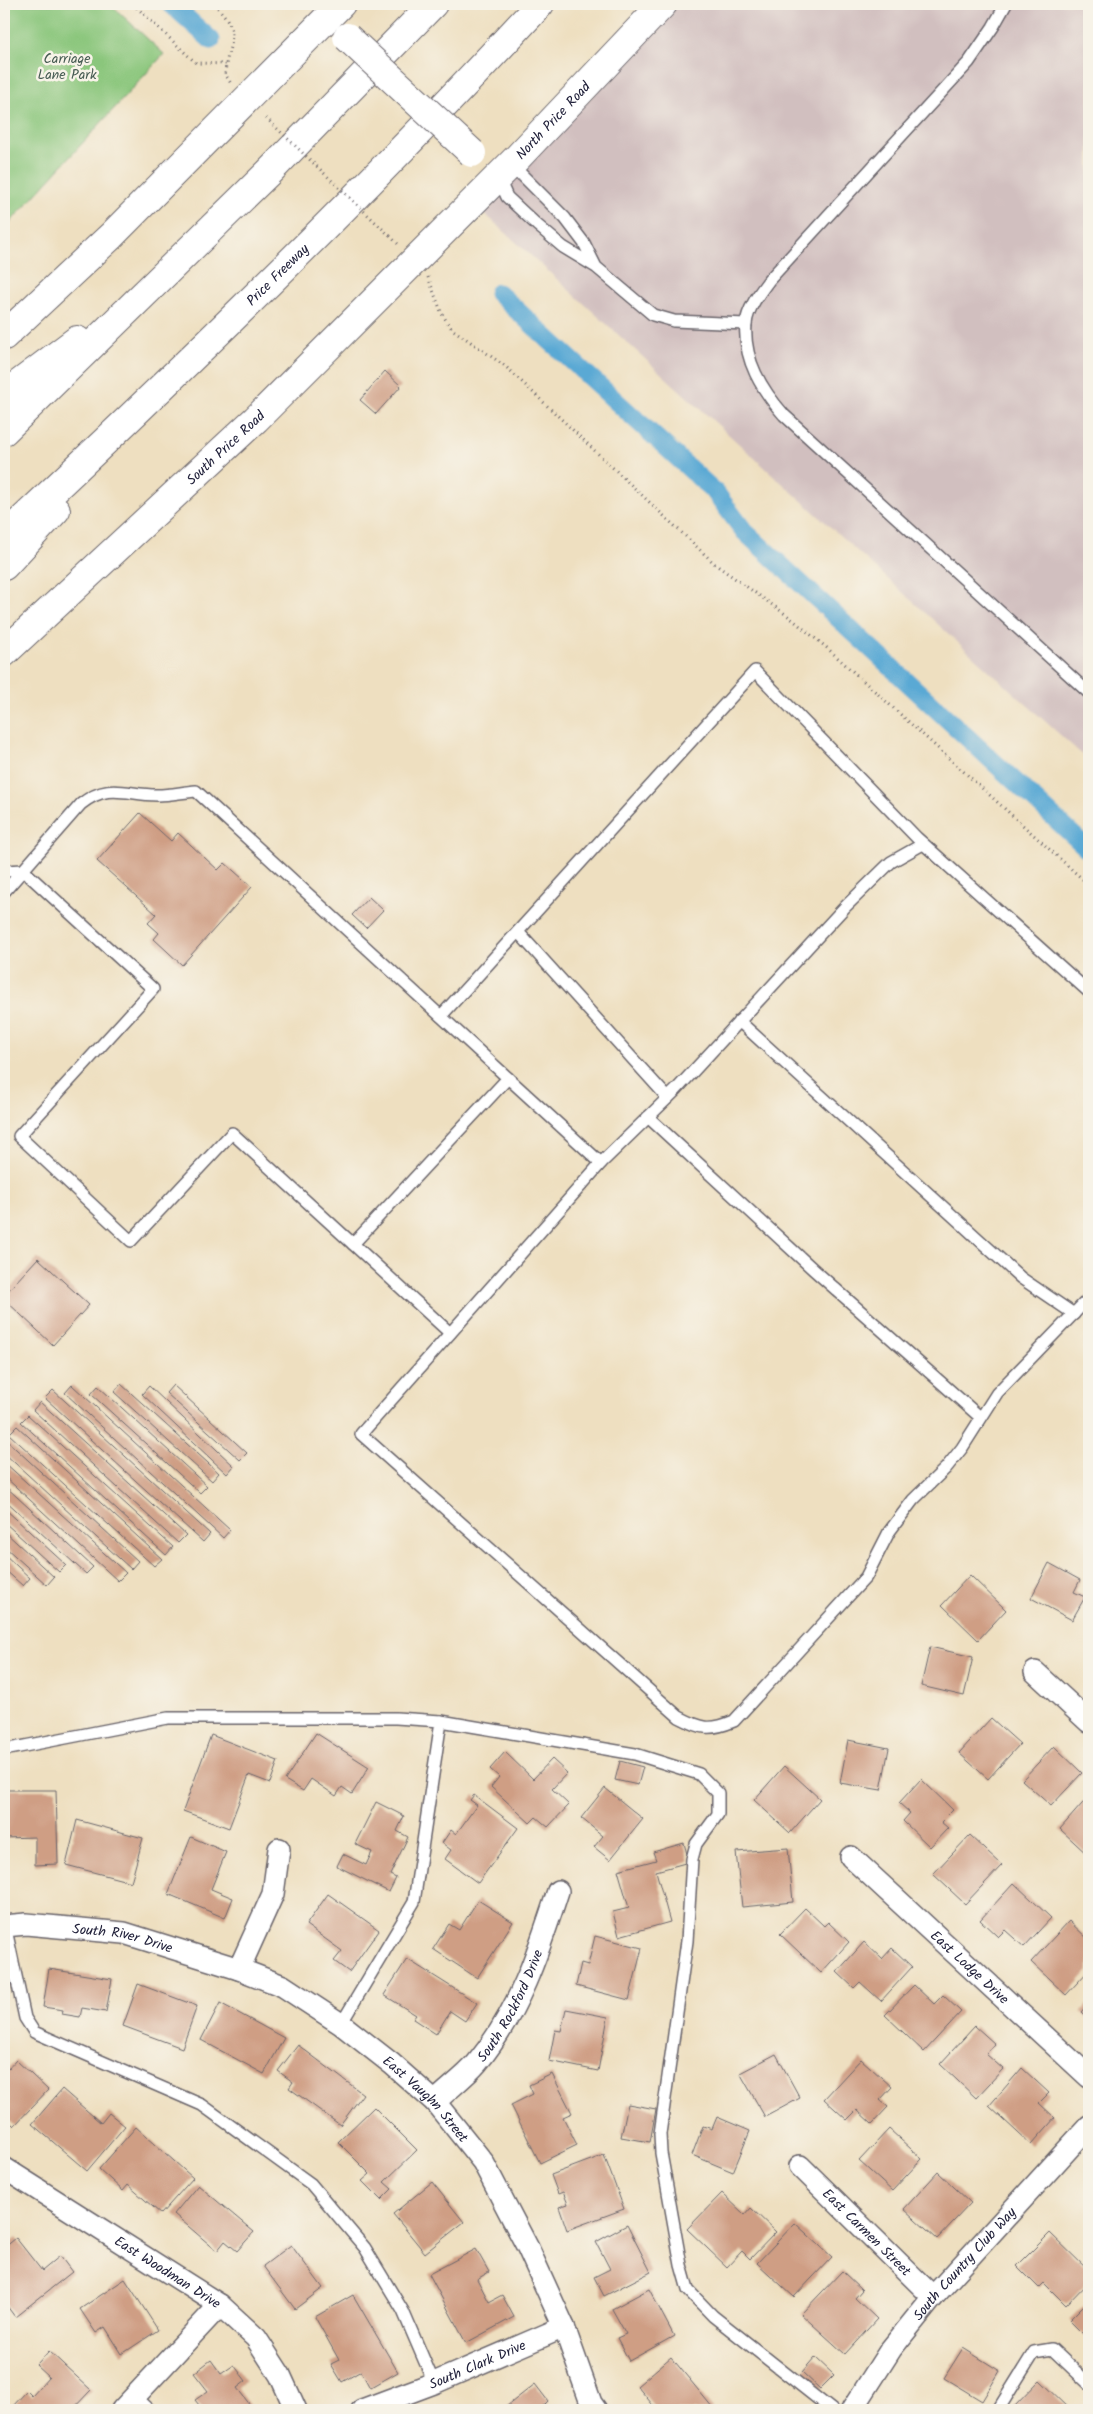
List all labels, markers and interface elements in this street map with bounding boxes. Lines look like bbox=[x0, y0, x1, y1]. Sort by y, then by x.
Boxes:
park label: Carriage Lane Park bbox=[38, 48, 97, 86]
street label: North Price Road bbox=[511, 76, 597, 165]
street label: Price Freeway bbox=[242, 239, 315, 311]
street label: South Price Road bbox=[182, 405, 271, 491]
street label: South River Drive bbox=[71, 1918, 176, 1960]
street label: East Lodge Drive bbox=[925, 1925, 1014, 2010]
street label: South Rockford Drive bbox=[472, 1946, 550, 2067]
street label: East Vaughn Street bbox=[377, 2051, 474, 2148]
street label: East Carmen Street bbox=[817, 2184, 916, 2282]
street label: South Country Club Way bbox=[908, 2202, 1022, 2326]
street label: East Woodman Drive bbox=[110, 2231, 225, 2315]
street label: South Clark Drive bbox=[426, 2334, 530, 2396]

